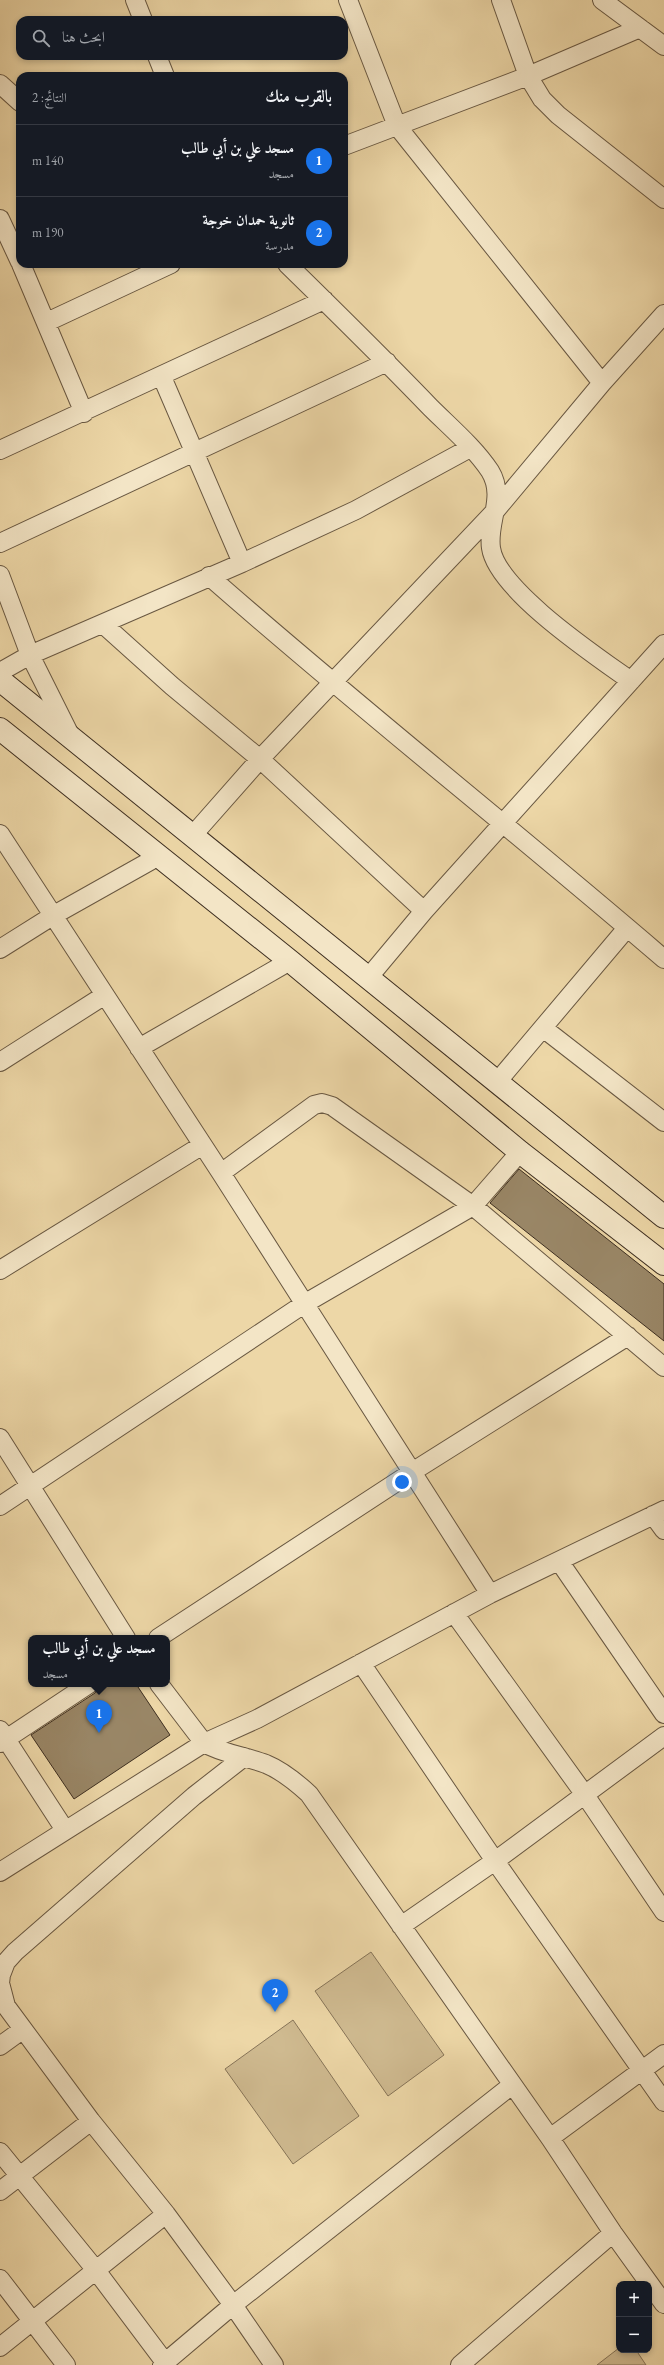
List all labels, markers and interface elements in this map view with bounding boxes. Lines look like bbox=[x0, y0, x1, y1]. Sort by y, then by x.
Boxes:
search box bbox=[16, 16, 348, 60]
icon: search bbox=[30, 27, 52, 49]
text: ابحث هنا bbox=[62, 27, 105, 46]
text: بالقرب منك bbox=[265, 85, 332, 107]
text: النتائج: 2 bbox=[32, 89, 67, 106]
text: مسجد علي بن أبي طالب bbox=[181, 138, 294, 157]
text: 140 m bbox=[32, 152, 63, 169]
text: 1 bbox=[316, 152, 322, 169]
text: مسجد bbox=[268, 165, 294, 182]
text: ثانوية حمدان خوجة bbox=[203, 210, 294, 229]
text: 190 m bbox=[32, 224, 63, 241]
text: 2 bbox=[316, 224, 322, 241]
text: مدرسة bbox=[265, 237, 294, 254]
your location bbox=[392, 1472, 412, 1492]
popup bbox=[28, 1635, 170, 1687]
text: مسجد علي بن أبي طالب bbox=[42, 1638, 156, 1657]
text: مسجد bbox=[42, 1665, 68, 1682]
pin: 1 bbox=[86, 1700, 112, 1733]
pin: 2 bbox=[262, 1979, 288, 2012]
map controls bbox=[616, 2281, 652, 2353]
button: + bbox=[616, 2281, 652, 2317]
button: − bbox=[616, 2317, 652, 2353]

